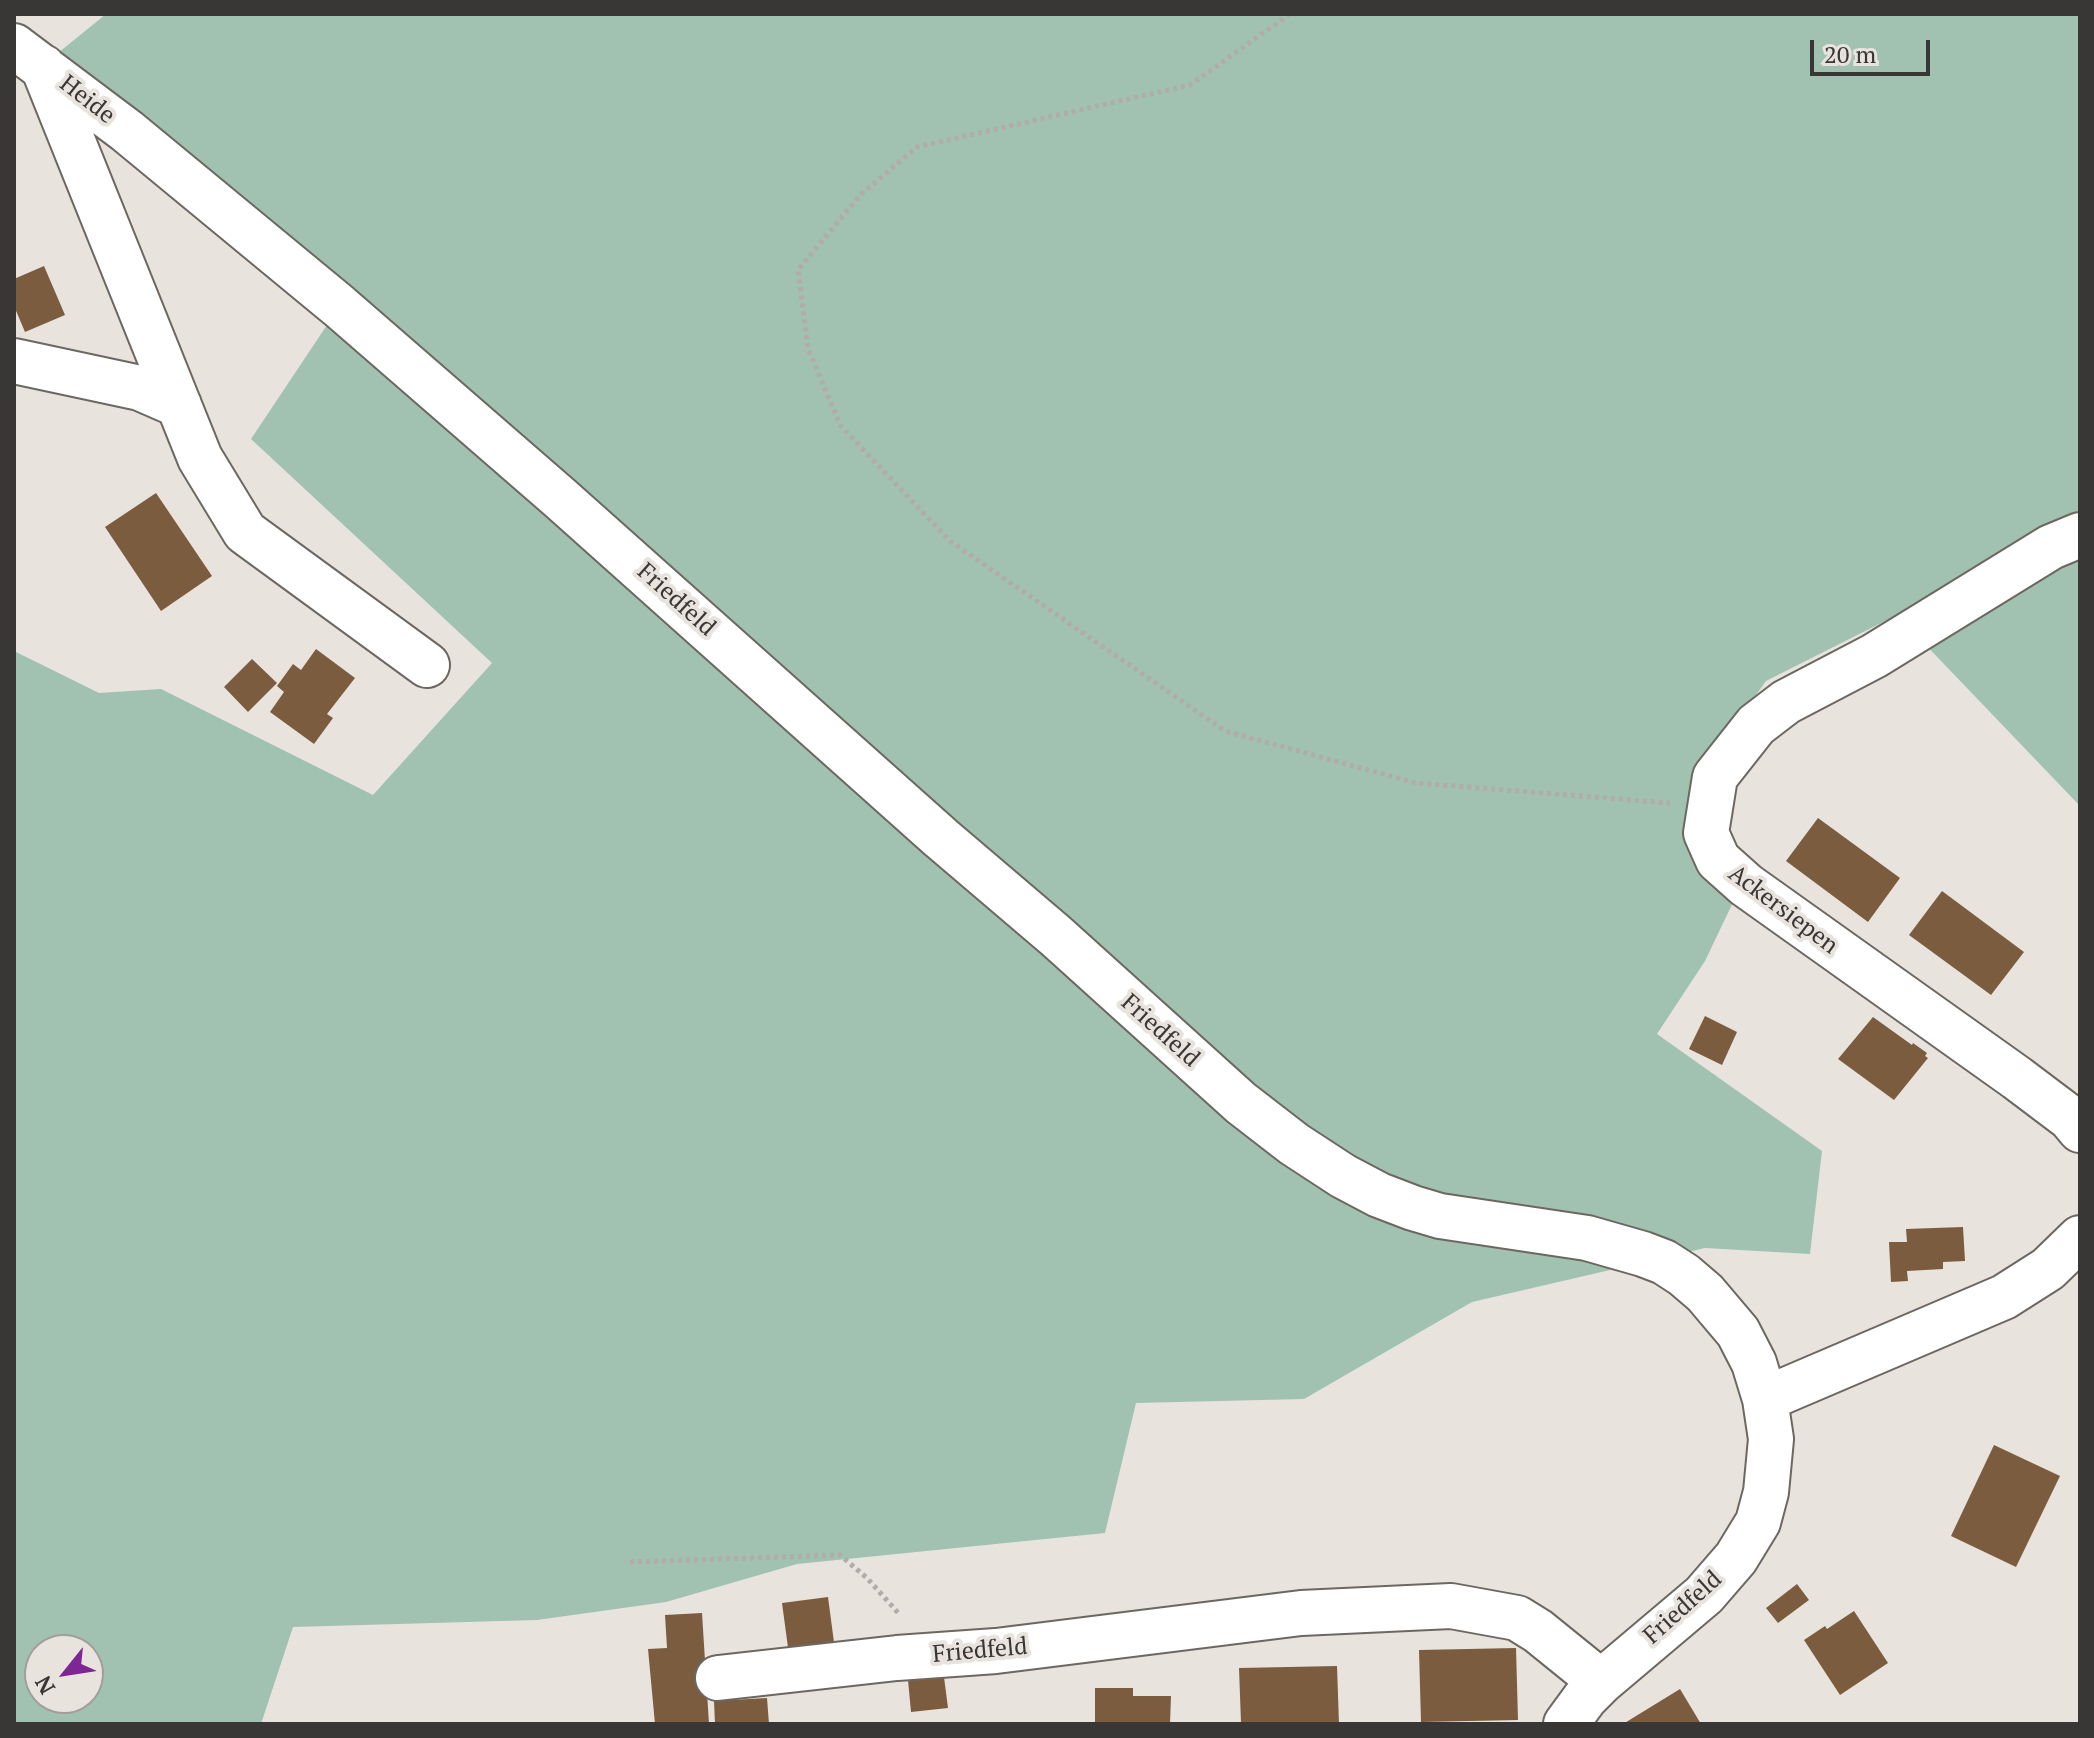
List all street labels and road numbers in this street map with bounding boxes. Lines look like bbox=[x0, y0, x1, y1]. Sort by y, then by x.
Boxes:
street label: Heide bbox=[54, 70, 120, 130]
street label: Friedfeld bbox=[631, 557, 721, 643]
street label: Ackersiepen bbox=[1723, 859, 1843, 961]
street label: Friedfeld bbox=[1115, 988, 1205, 1074]
street label: Friedfeld bbox=[1638, 1565, 1728, 1651]
street label: Friedfeld bbox=[931, 1633, 1029, 1669]

